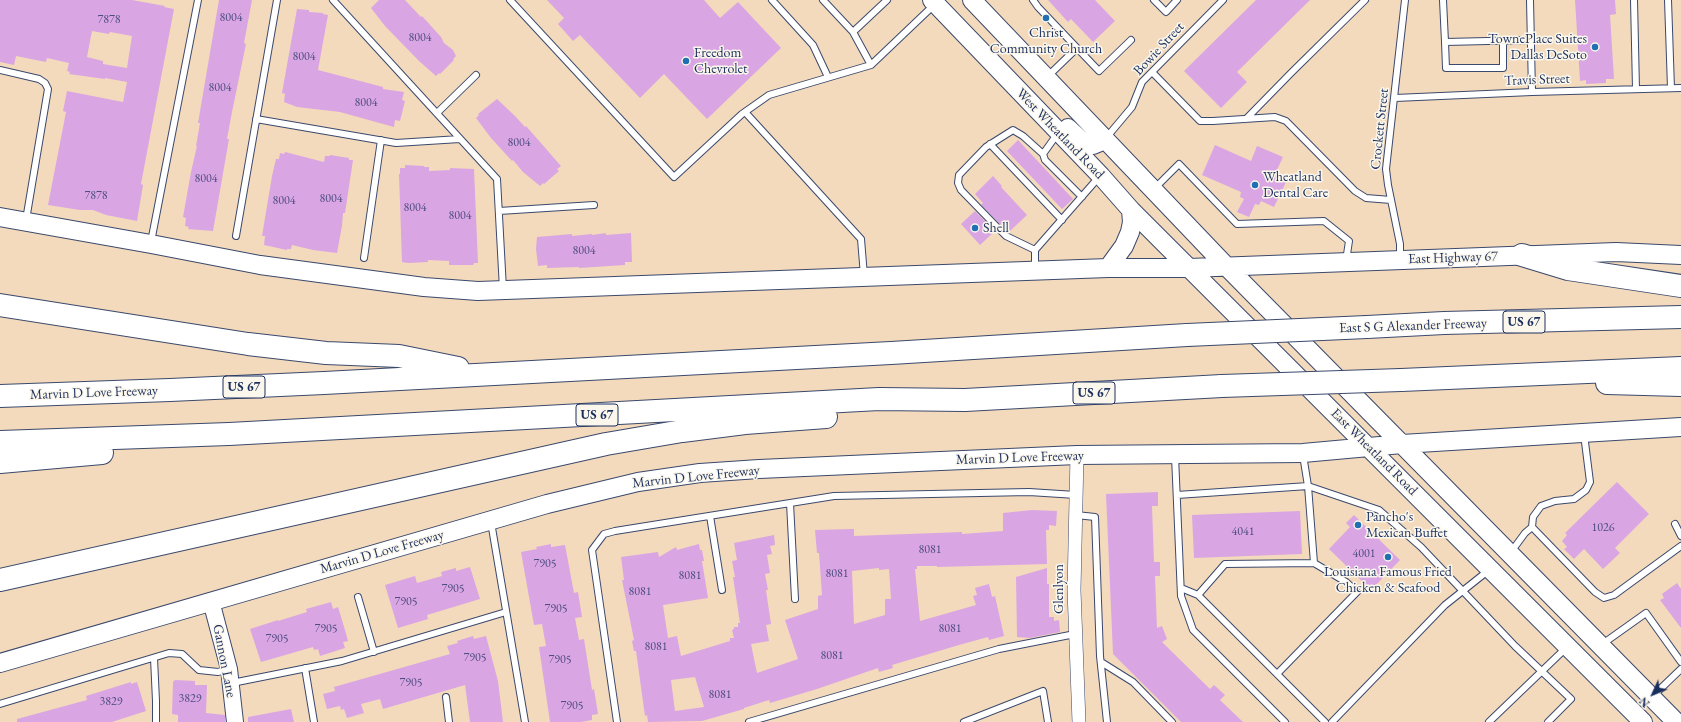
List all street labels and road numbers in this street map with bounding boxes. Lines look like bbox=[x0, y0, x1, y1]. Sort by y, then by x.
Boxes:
street label: Bowie Street bbox=[1130, 19, 1188, 79]
street label: Travis Street bbox=[1504, 70, 1570, 90]
street label: West Wheatland Road bbox=[1012, 85, 1108, 183]
street label: Crockett Street bbox=[1367, 88, 1393, 170]
street label: East Highway 67 bbox=[1408, 248, 1498, 268]
road number: US 67 bbox=[1503, 311, 1545, 333]
street label: East S G Alexander Freeway bbox=[1339, 315, 1487, 337]
road number: US 67 bbox=[223, 376, 265, 398]
street label: Marvin D Love Freeway bbox=[30, 382, 158, 404]
road number: US 67 bbox=[1073, 382, 1115, 404]
road number: US 67 bbox=[576, 404, 618, 426]
street label: East Wheatland Road bbox=[1327, 405, 1421, 499]
street label: Marvin D Love Freeway bbox=[956, 447, 1084, 469]
street label: Marvin D Love Freeway bbox=[631, 462, 761, 492]
street label: Marvin D Love Freeway bbox=[318, 526, 446, 578]
street label: Glenlyon bbox=[1051, 564, 1067, 614]
street label: Gannon Lane bbox=[209, 623, 239, 699]

